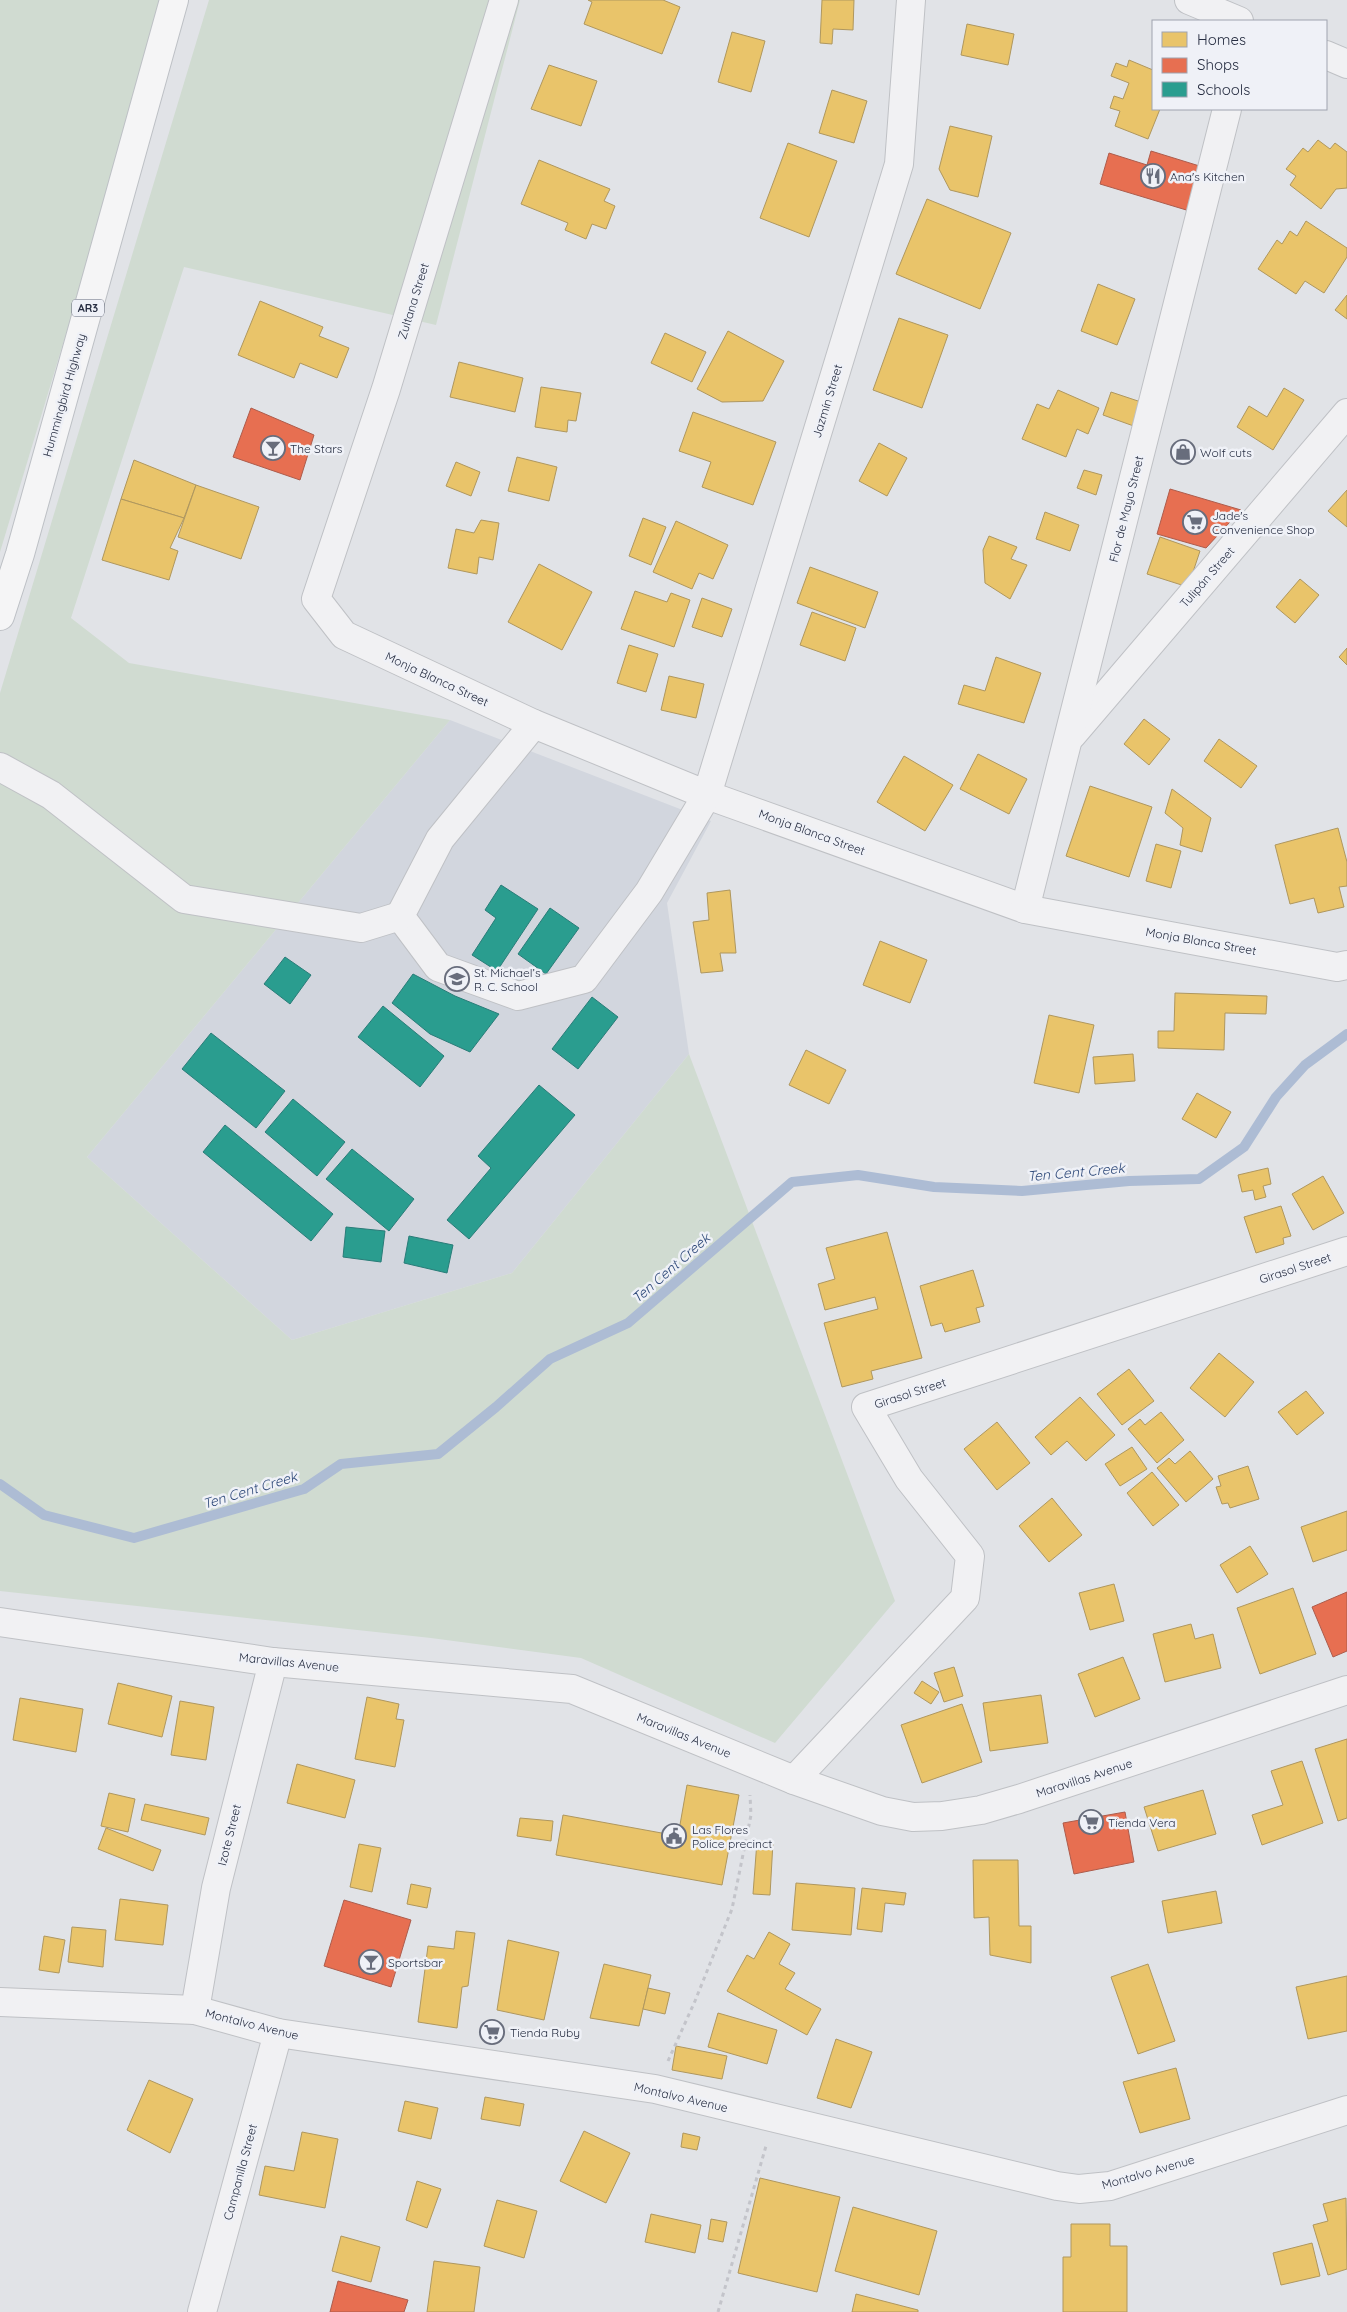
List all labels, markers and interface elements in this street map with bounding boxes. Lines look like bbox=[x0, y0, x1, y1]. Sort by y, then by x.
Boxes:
legend bbox=[1152, 20, 1327, 110]
text: Homes bbox=[1197, 30, 1246, 49]
text: Shops bbox=[1197, 55, 1239, 74]
text: Schools bbox=[1197, 80, 1250, 99]
restaurant icon: Ana's Kitchen bbox=[1140, 163, 1166, 189]
place label: Ana's Kitchen bbox=[1170, 169, 1245, 184]
street label: Zultana Street bbox=[394, 261, 432, 341]
road number: AR3 bbox=[72, 300, 104, 316]
street label: Hummingbird Highway bbox=[39, 332, 89, 458]
street label: Jazmín Street bbox=[809, 362, 845, 440]
bar icon: The Stars bbox=[260, 435, 286, 461]
shop icon: Wolf cuts bbox=[1170, 439, 1196, 465]
place label: The Stars bbox=[290, 441, 343, 456]
place label: Wolf cuts bbox=[1200, 445, 1252, 460]
street label: Flor de Mayo Street bbox=[1106, 454, 1146, 564]
place label: Jade's Convenience Shop bbox=[1212, 508, 1315, 537]
supermarket icon: Jade's Convenience Shop bbox=[1182, 509, 1208, 535]
street label: Tulipán Street bbox=[1177, 544, 1237, 610]
street label: Monja Blanca Street bbox=[383, 648, 491, 710]
street label: Monja Blanca Street bbox=[757, 806, 867, 858]
street label: Monja Blanca Street bbox=[1144, 924, 1258, 958]
place label: St. Michael’s R. C. School bbox=[474, 965, 541, 994]
school or university icon: St. Michael’s R. C. School bbox=[444, 966, 470, 992]
water label: Ten Cent Creek bbox=[1026, 1159, 1127, 1185]
water label: Ten Cent Creek bbox=[628, 1228, 715, 1307]
street label: Girasol Street bbox=[1257, 1249, 1333, 1287]
street label: Girasol Street bbox=[872, 1374, 948, 1412]
water label: Ten Cent Creek bbox=[201, 1467, 301, 1513]
street label: Maravillas Avenue bbox=[238, 1649, 340, 1675]
street label: Maravillas Avenue bbox=[635, 1709, 734, 1761]
street label: Maravillas Avenue bbox=[1034, 1755, 1134, 1801]
street label: Izote Street bbox=[214, 1803, 244, 1867]
supermarket icon: Tienda Vera bbox=[1078, 1809, 1104, 1835]
place label: Tienda Vera bbox=[1108, 1815, 1176, 1830]
place label: Las Flores Police precinct bbox=[692, 1822, 772, 1851]
public building icon: Las Flores Police precinct bbox=[661, 1823, 687, 1849]
bar icon: Sportsbar bbox=[358, 1949, 384, 1975]
place label: Sportsbar bbox=[388, 1955, 443, 1970]
street label: Montalvo Avenue bbox=[204, 2005, 300, 2043]
supermarket icon: Tienda Ruby bbox=[479, 2019, 505, 2045]
place label: Tienda Ruby bbox=[510, 2025, 580, 2040]
street label: Montalvo Avenue bbox=[633, 2079, 730, 2115]
street label: Campanilla Street bbox=[220, 2122, 260, 2222]
street label: Montalvo Avenue bbox=[1100, 2152, 1196, 2192]

